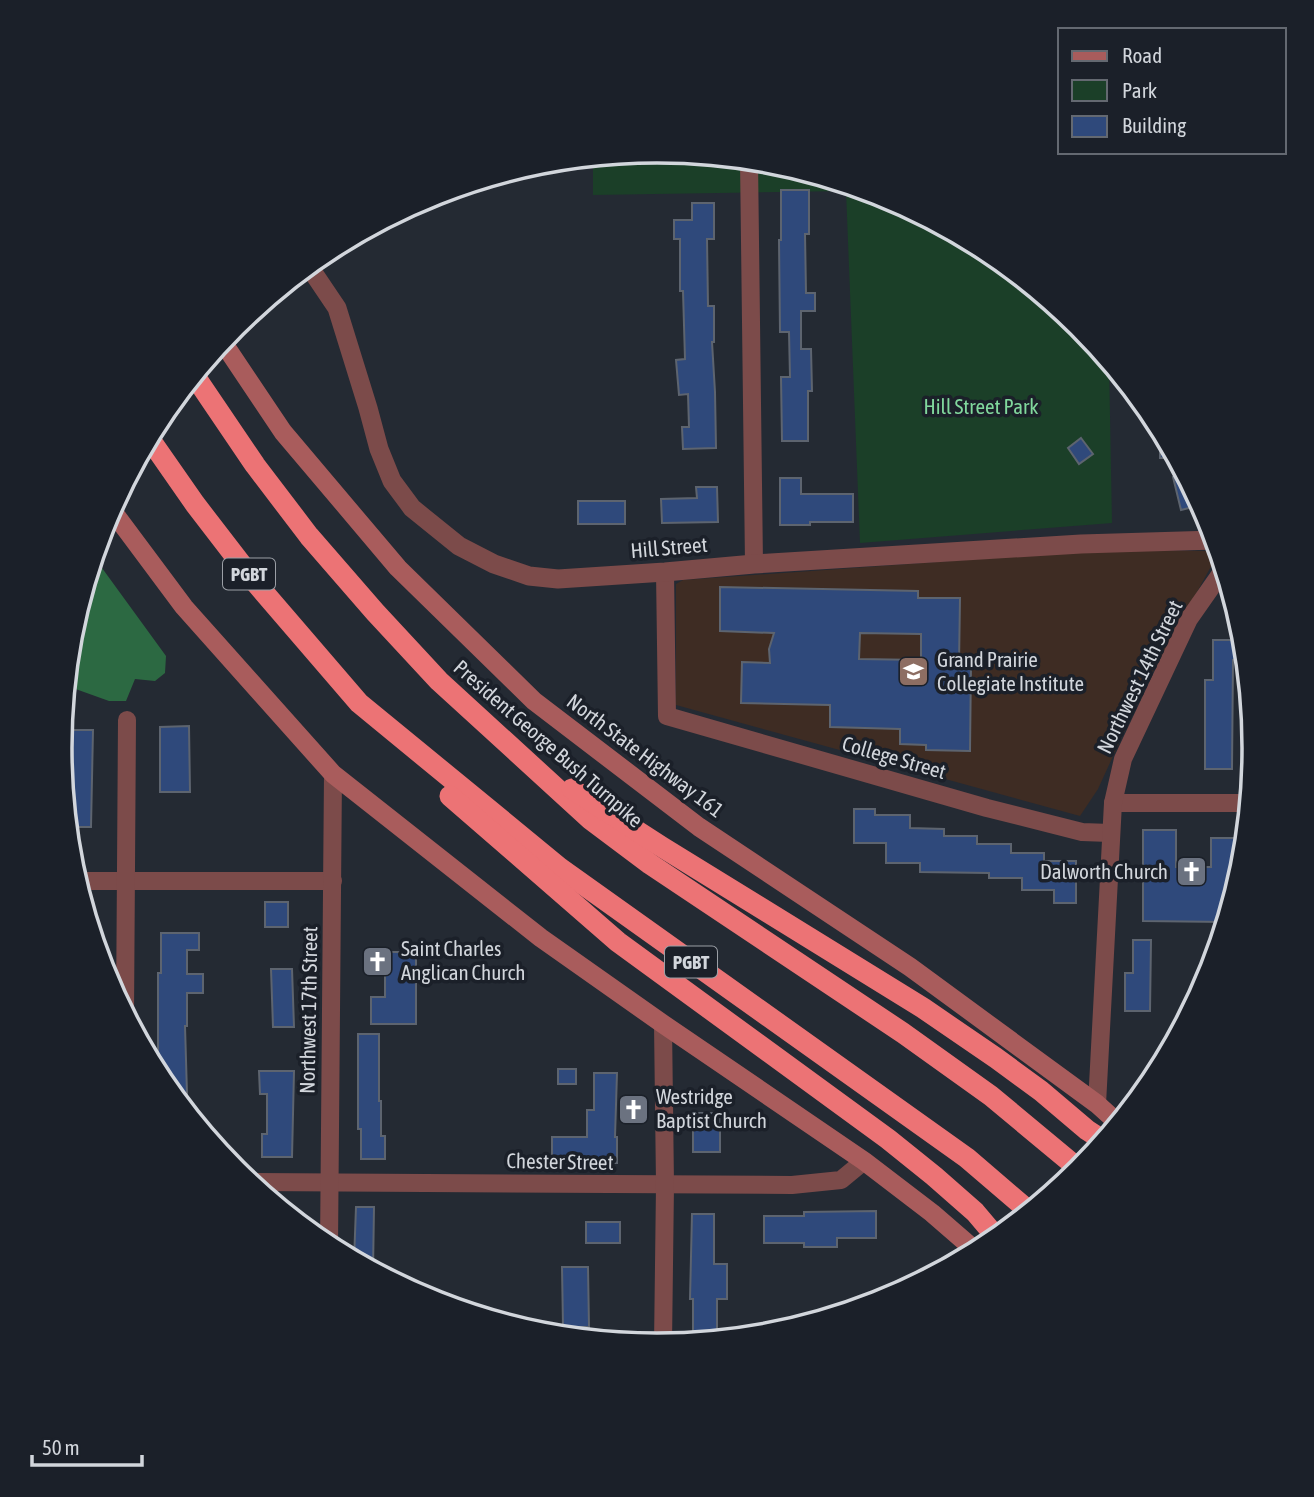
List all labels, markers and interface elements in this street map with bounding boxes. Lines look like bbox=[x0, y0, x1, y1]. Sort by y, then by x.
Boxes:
legend bbox=[1058, 28, 1286, 154]
text: Road bbox=[1122, 43, 1162, 67]
text: Park bbox=[1122, 78, 1157, 102]
text: Building bbox=[1122, 113, 1186, 137]
park label: Hill Street Park bbox=[923, 394, 1039, 418]
street label: Hill Street bbox=[629, 532, 708, 562]
road number: PGBT bbox=[223, 558, 275, 590]
street label: Northwest 14th Street bbox=[1092, 596, 1187, 757]
place label: Grand Prairie Collegiate Institute bbox=[937, 647, 1084, 695]
street label: President George Bush Turnpike bbox=[449, 655, 648, 832]
school or university icon: Grand Prairie Collegiate Institute bbox=[897, 655, 931, 689]
street label: North State Highway 161 bbox=[563, 689, 729, 822]
street label: College Street bbox=[840, 731, 949, 783]
church icon: Dalworth Church bbox=[1174, 855, 1208, 889]
place label: Dalworth Church bbox=[1040, 859, 1168, 883]
street label: Northwest 17th Street bbox=[295, 926, 321, 1094]
place label: Saint Charles Anglican Church bbox=[401, 936, 525, 984]
church icon: Saint Charles Anglican Church bbox=[361, 944, 395, 978]
road number: PGBT bbox=[665, 946, 717, 978]
place label: Westridge Baptist Church bbox=[656, 1084, 767, 1132]
church icon: Westridge Baptist Church bbox=[616, 1092, 650, 1126]
street label: Chester Street bbox=[506, 1148, 614, 1174]
scale bar bbox=[32, 1424, 142, 1468]
text: 50 m bbox=[42, 1435, 80, 1459]

